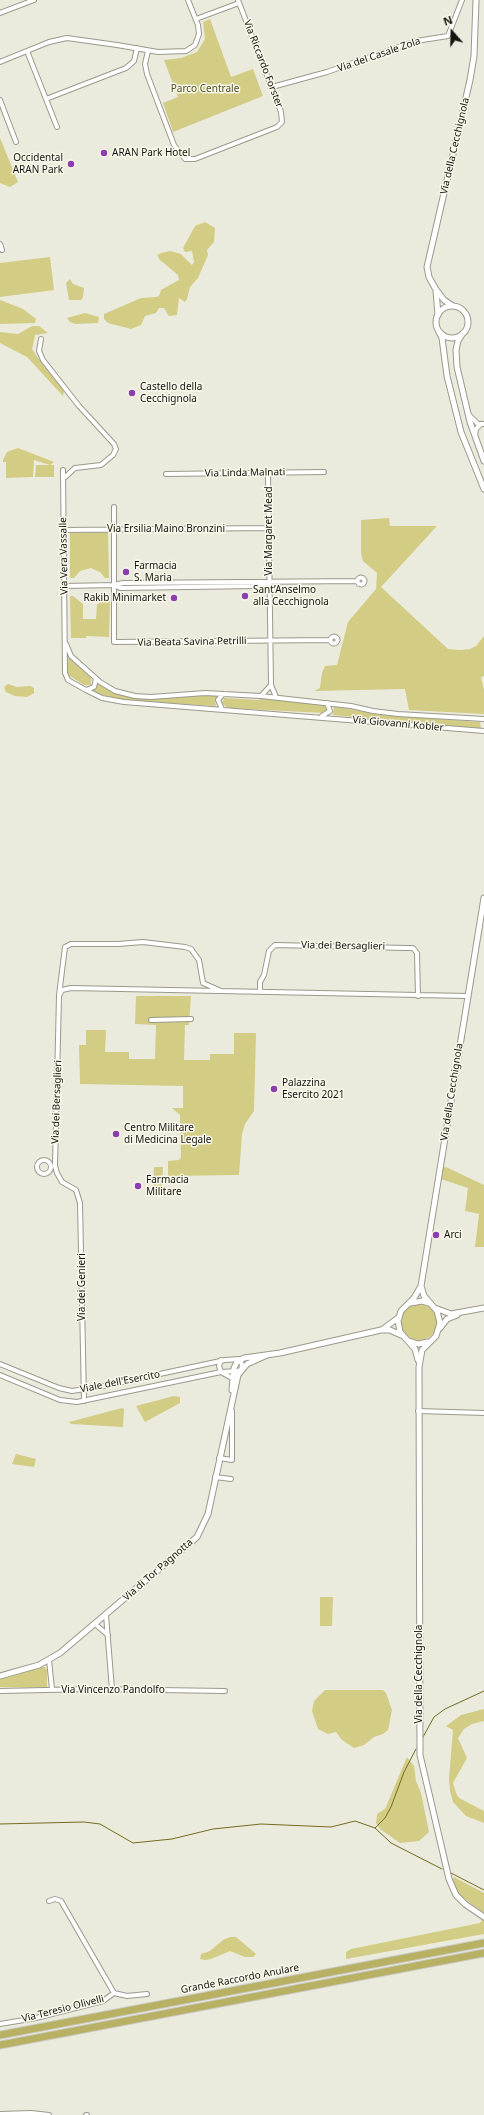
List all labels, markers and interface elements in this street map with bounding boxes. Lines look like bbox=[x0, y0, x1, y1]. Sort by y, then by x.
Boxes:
north arrow bbox=[432, 12, 472, 52]
text: N bbox=[441, 12, 454, 29]
street label: Via Riccardo Forster bbox=[241, 18, 285, 110]
street label: Via del Casale Zola bbox=[336, 35, 422, 75]
park label: Parco Centrale bbox=[171, 83, 239, 95]
street label: Via della Cecchignola bbox=[438, 96, 472, 196]
place label: ARAN Park Hotel bbox=[112, 147, 190, 159]
marker: ARAN Park Hotel bbox=[99, 148, 109, 158]
place label: Occidental ARAN Park bbox=[13, 152, 63, 176]
marker: Occidental ARAN Park bbox=[66, 159, 76, 169]
place label: Castello della Cecchignola bbox=[140, 381, 202, 404]
marker: Castello della Cecchignola bbox=[127, 388, 137, 398]
street label: Via Linda Malnati bbox=[205, 466, 285, 480]
street label: Via Margaret Mead bbox=[263, 486, 275, 576]
street label: Via Vera Vassalle bbox=[57, 517, 71, 595]
street label: Via Ersilia Maino Bronzini bbox=[107, 523, 225, 535]
place label: Farmacia S. Maria bbox=[134, 560, 177, 584]
marker: Farmacia S. Maria bbox=[121, 567, 131, 577]
place label: Sant’Anselmo alla Cecchignola bbox=[253, 584, 329, 608]
marker: Sant’Anselmo alla Cecchignola bbox=[240, 591, 250, 601]
place label: Rakib Minimarket bbox=[83, 592, 166, 604]
marker: Rakib Minimarket bbox=[169, 593, 179, 603]
street label: Via Beata Savina Petrilli bbox=[137, 635, 247, 649]
street label: Via Giovanni Kobler bbox=[352, 714, 444, 734]
street label: Via dei Bersaglieri bbox=[301, 939, 385, 953]
street label: Via della Cecchignola bbox=[438, 1042, 466, 1142]
street label: Via dei Bersaglieri bbox=[50, 1060, 64, 1144]
place label: Palazzina Esercito 2021 bbox=[282, 1077, 344, 1100]
marker: Palazzina Esercito 2021 bbox=[269, 1084, 279, 1094]
place label: Centro Militare di Medicina Legale bbox=[124, 1122, 211, 1146]
marker: Centro Militare di Medicina Legale bbox=[111, 1129, 121, 1139]
place label: Farmacia Militare bbox=[146, 1174, 189, 1198]
marker: Farmacia Militare bbox=[133, 1181, 143, 1191]
place label: Arci bbox=[444, 1229, 462, 1241]
marker: Arci bbox=[431, 1230, 441, 1240]
street label: Via dei Genieri bbox=[76, 1253, 88, 1321]
street label: Viale dell'Esercito bbox=[79, 1368, 161, 1396]
street label: Via di Tor Pagnotta bbox=[121, 1536, 195, 1604]
street label: Via della Cecchignola bbox=[413, 1625, 425, 1723]
street label: Via Vincenzo Pandolfo bbox=[61, 1684, 165, 1696]
street label: Grande Raccordo Anulare bbox=[180, 1962, 300, 1996]
street label: Via Teresio Olivelli bbox=[21, 1993, 105, 2025]

